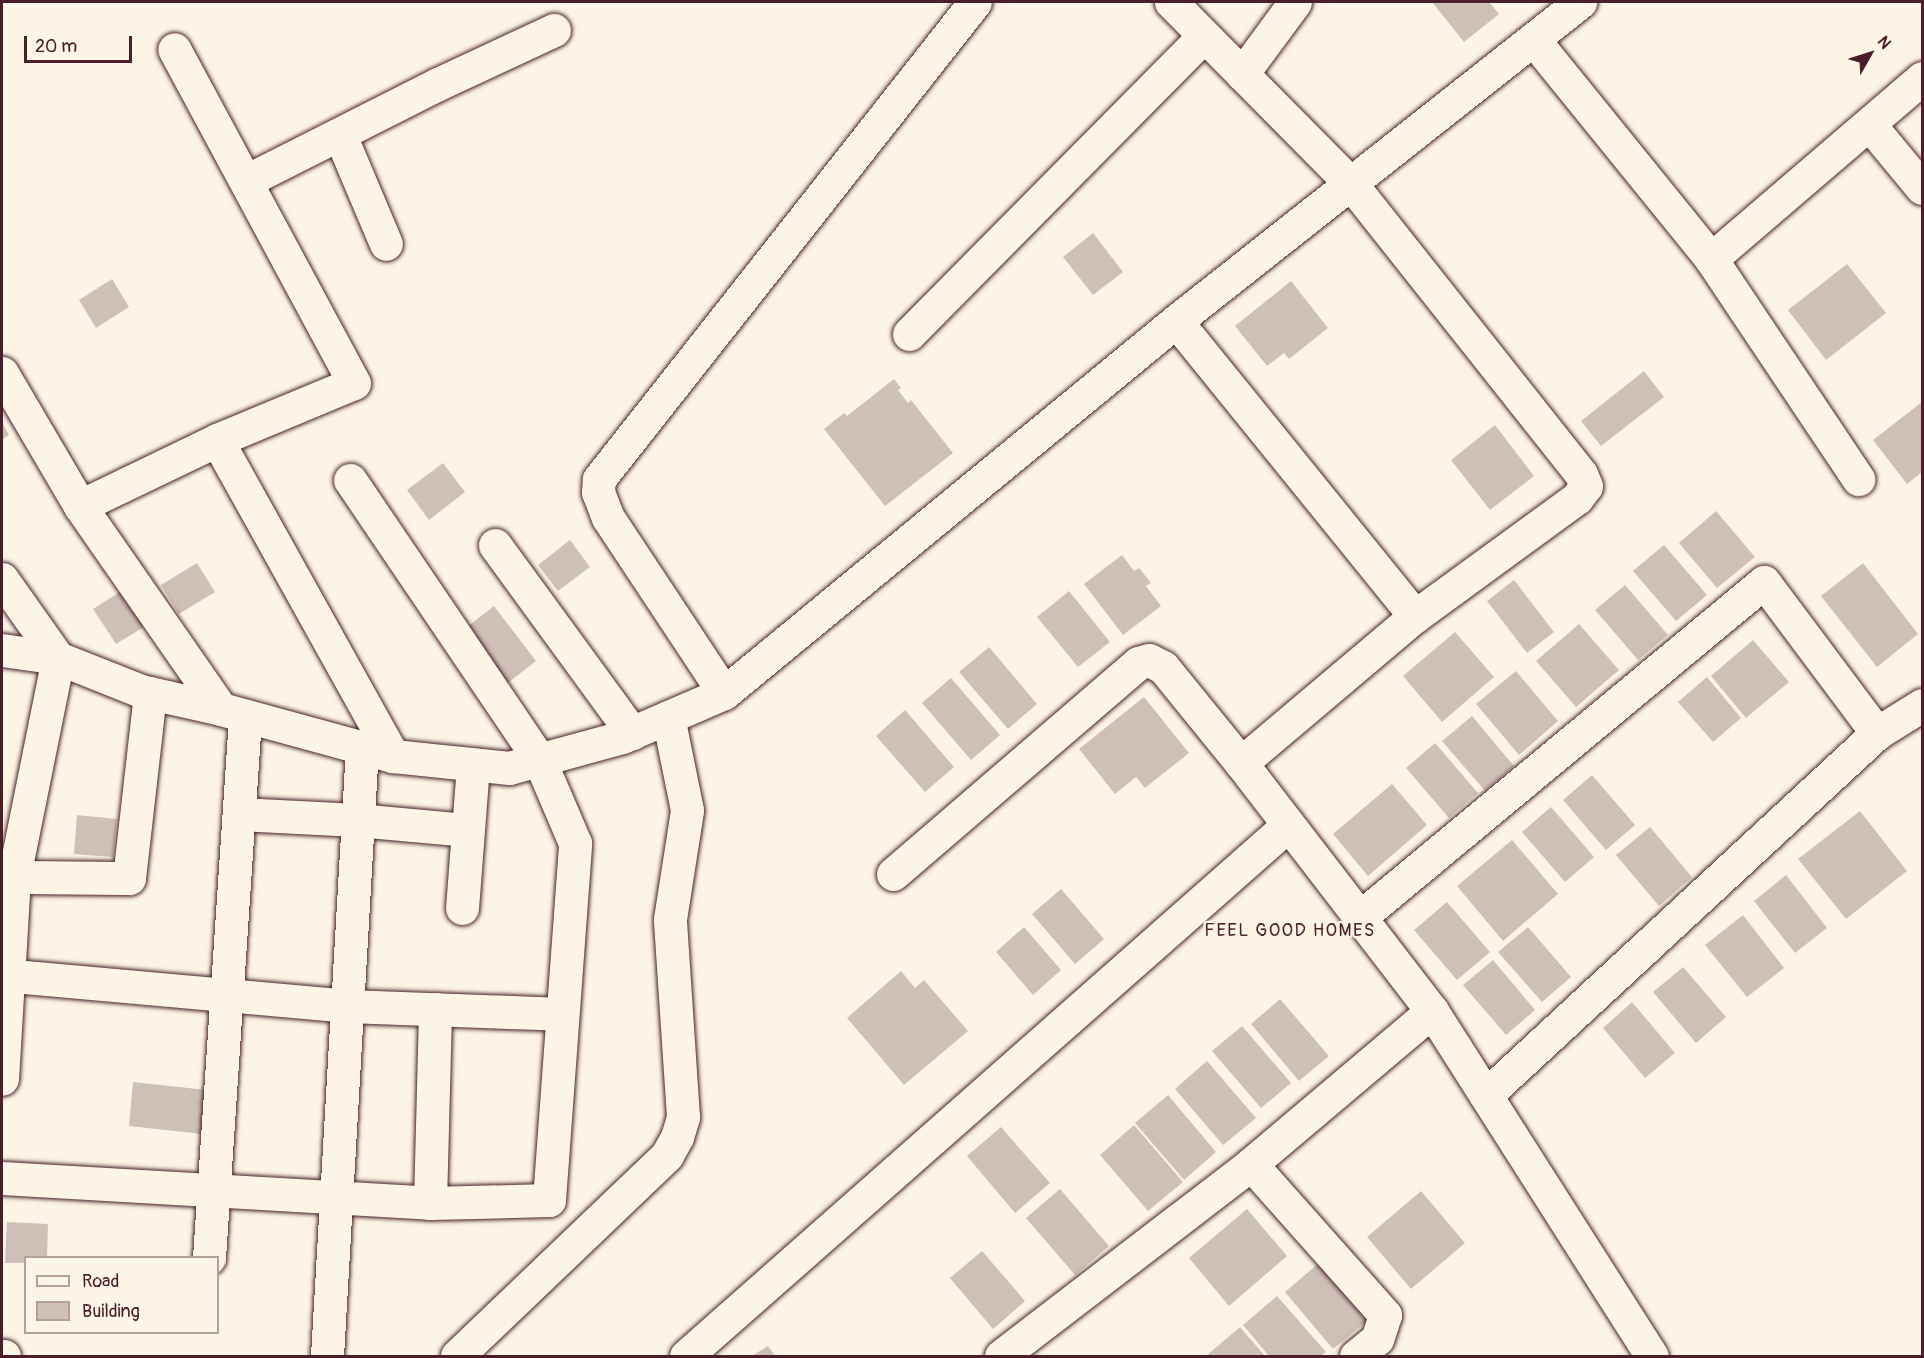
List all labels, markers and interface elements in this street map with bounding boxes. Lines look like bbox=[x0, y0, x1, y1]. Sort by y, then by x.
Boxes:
scale bar bbox=[27, 24, 135, 62]
north arrow bbox=[1840, 24, 1900, 84]
text: N bbox=[1873, 32, 1895, 53]
text: 20 m bbox=[35, 35, 77, 58]
district label: FEEL GOOD HOMES bbox=[1204, 920, 1376, 942]
legend bbox=[24, 1256, 219, 1334]
text: Road bbox=[82, 1270, 119, 1293]
text: Building bbox=[82, 1300, 140, 1323]

